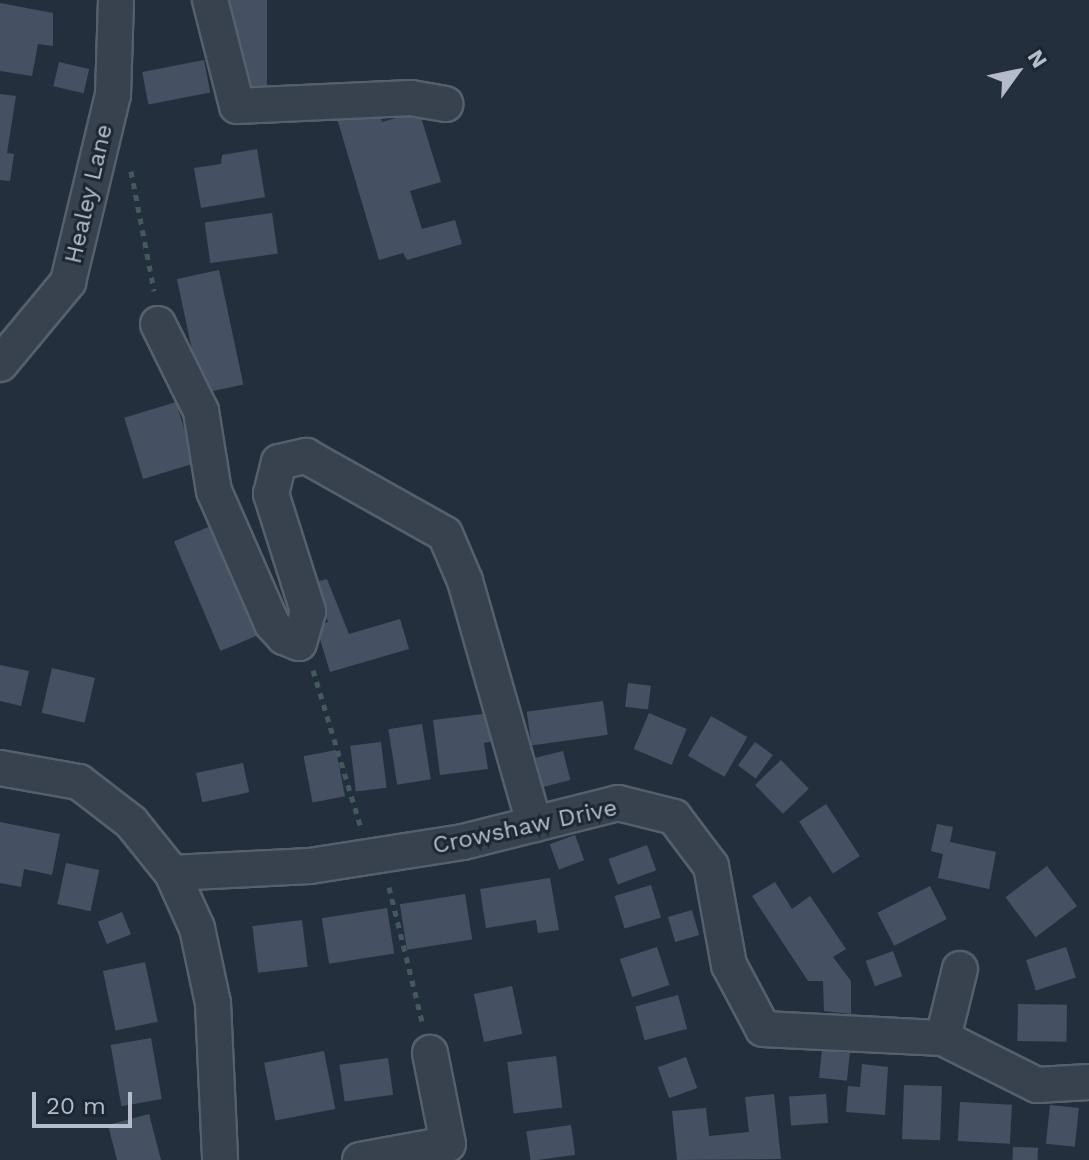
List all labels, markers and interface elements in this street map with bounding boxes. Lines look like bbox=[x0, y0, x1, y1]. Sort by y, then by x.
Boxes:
north arrow bbox=[977, 32, 1057, 112]
text: N bbox=[1023, 45, 1052, 72]
street label: Healey Lane bbox=[59, 121, 119, 267]
street label: Crowshaw Drive bbox=[430, 793, 620, 861]
scale bar bbox=[36, 1076, 136, 1126]
text: 20 m bbox=[46, 1092, 106, 1120]

